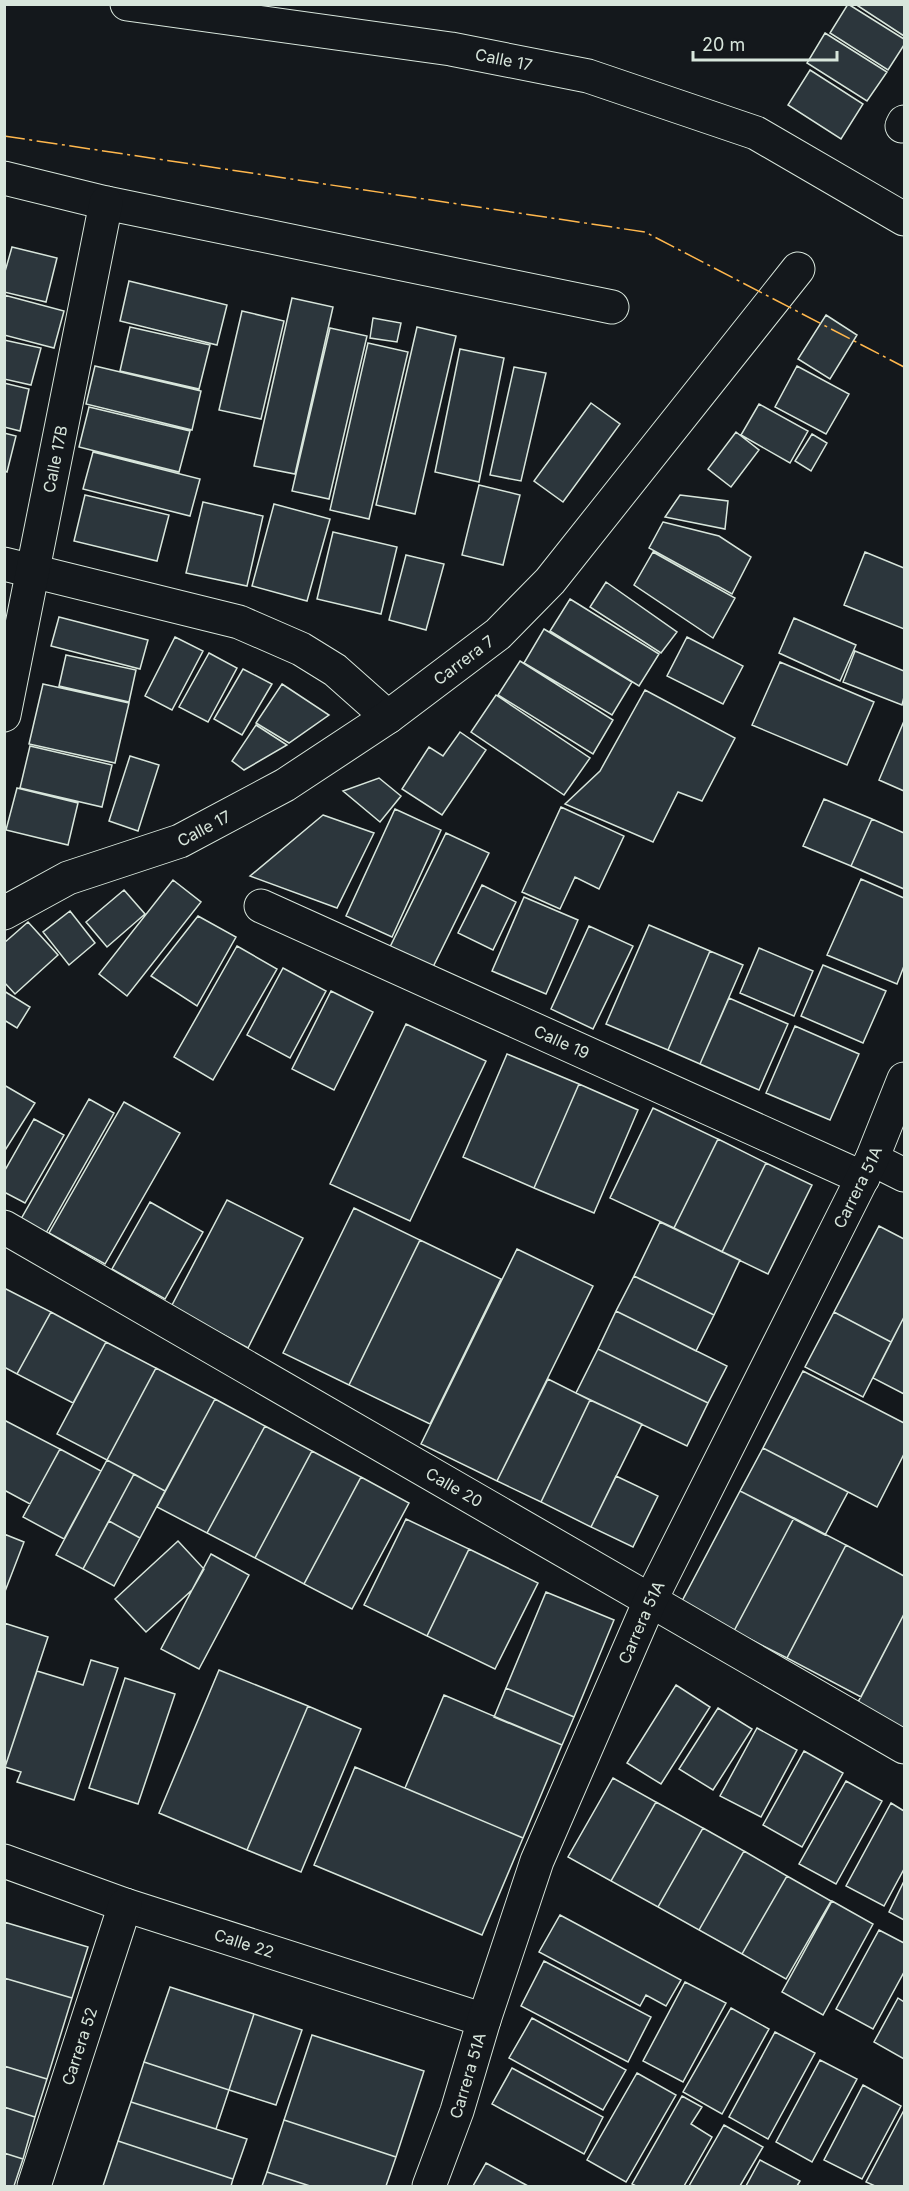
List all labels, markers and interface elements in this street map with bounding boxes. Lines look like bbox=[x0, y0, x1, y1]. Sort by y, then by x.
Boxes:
scale bar bbox=[693, 24, 837, 62]
text: 20 m bbox=[702, 34, 745, 55]
street label: Calle 17 bbox=[474, 44, 534, 75]
street label: Calle 17B bbox=[39, 424, 71, 494]
street label: Carrera 7 bbox=[429, 631, 498, 689]
street label: Calle 17 bbox=[174, 806, 234, 851]
street label: Calle 19 bbox=[531, 1021, 593, 1063]
street label: Carrera 51A bbox=[829, 1143, 886, 1232]
street label: Calle 20 bbox=[422, 1463, 486, 1511]
street label: Carrera 51A bbox=[614, 1577, 669, 1667]
street label: Calle 22 bbox=[212, 1924, 277, 1962]
street label: Carrera 52 bbox=[57, 2005, 101, 2088]
street label: Carrera 51A bbox=[445, 2030, 490, 2122]

